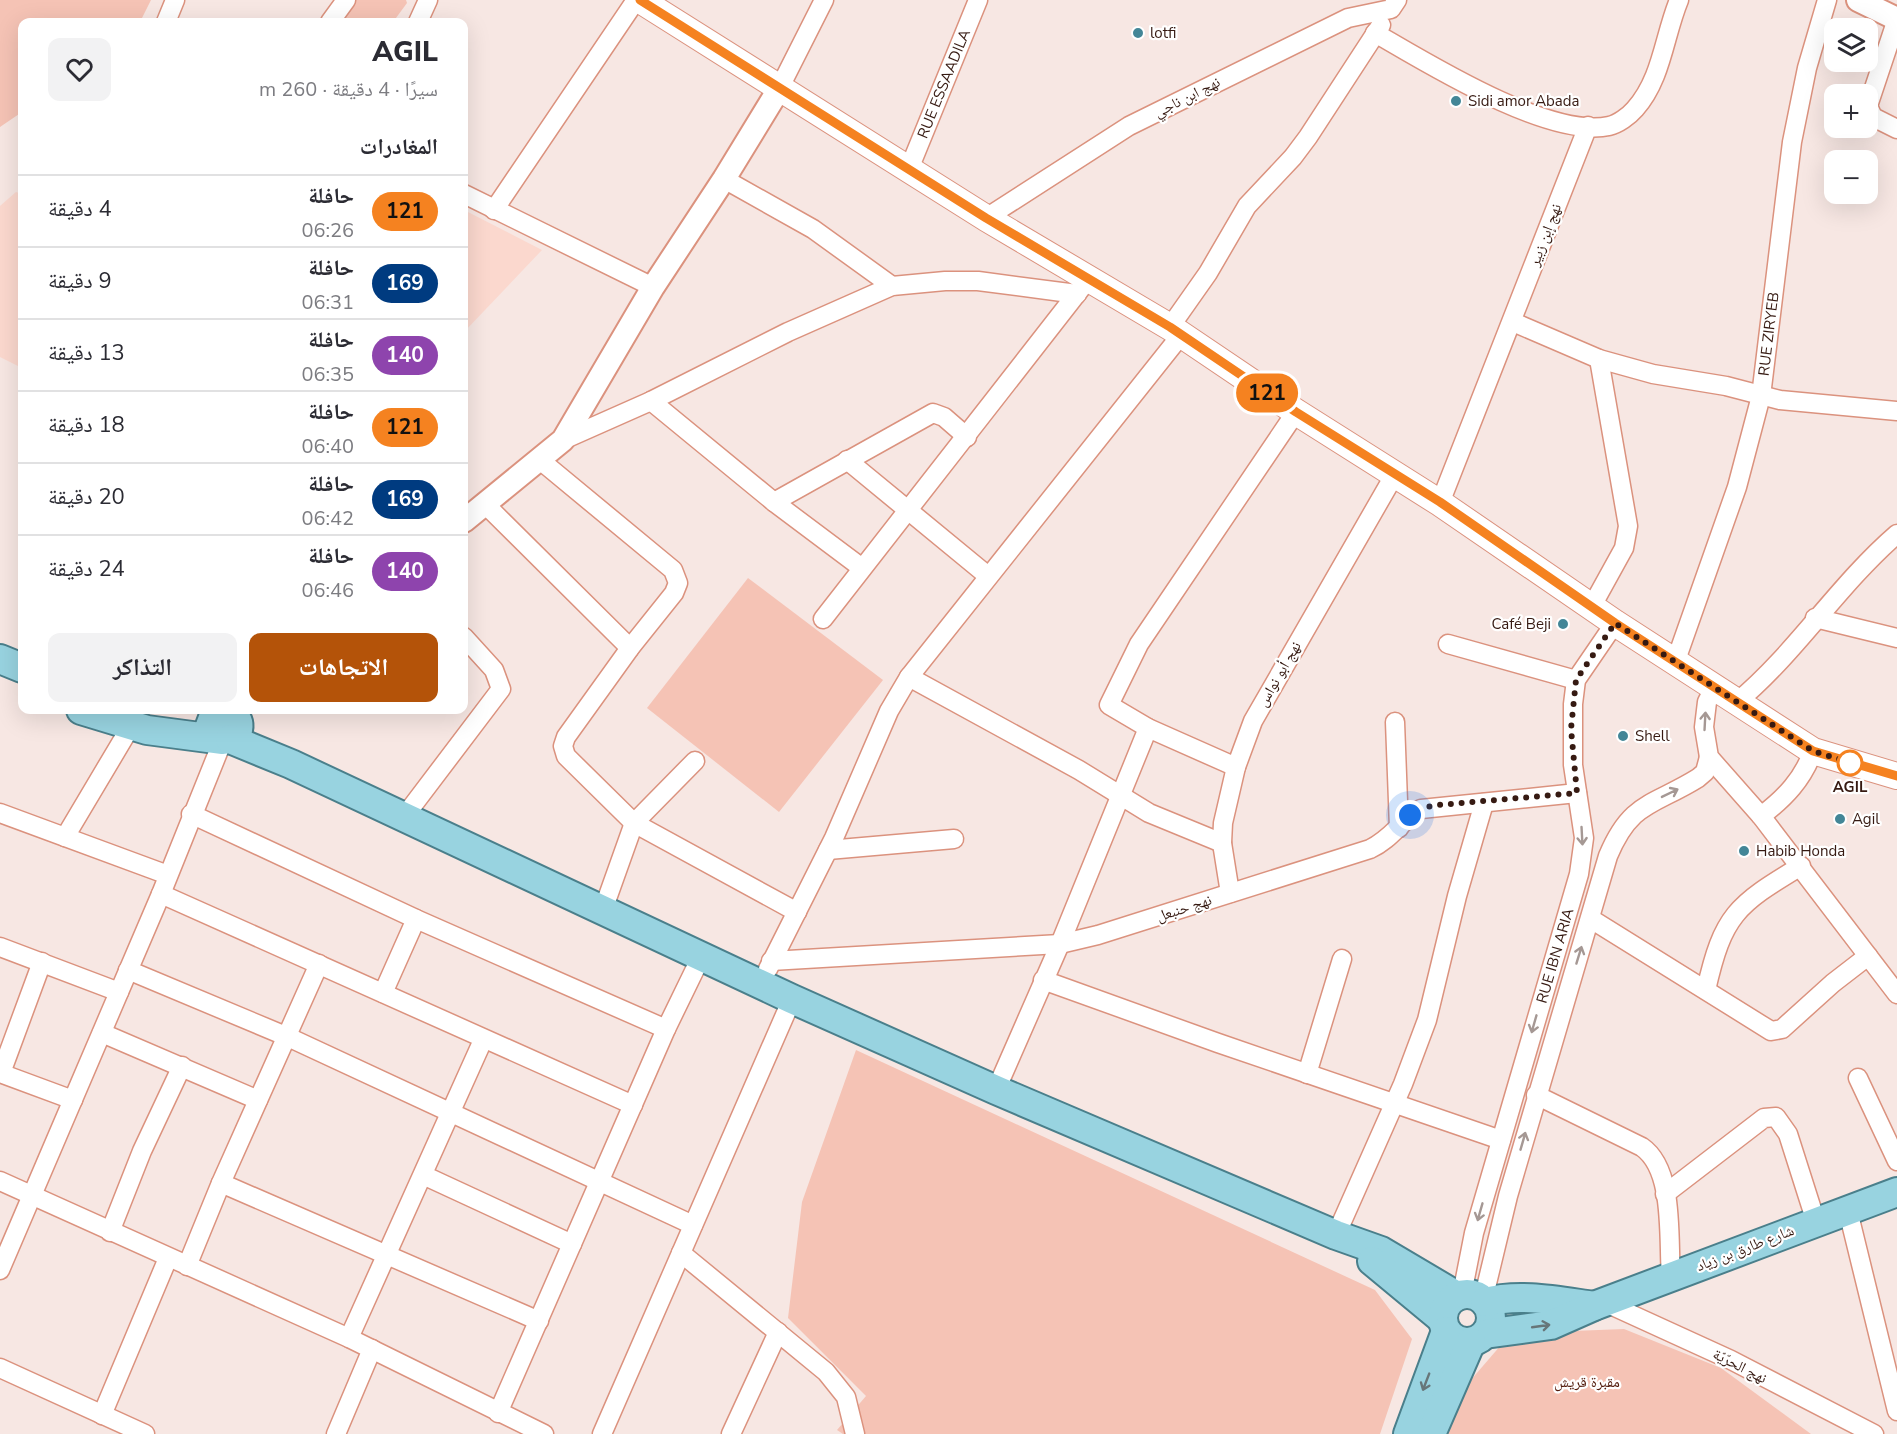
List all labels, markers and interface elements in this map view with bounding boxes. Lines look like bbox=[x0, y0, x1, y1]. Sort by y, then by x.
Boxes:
map controls bbox=[1824, 18, 1878, 204]
button: layers bbox=[1824, 18, 1878, 72]
place label: lotfi bbox=[1150, 23, 1176, 43]
street label: RUE ESSAADILA bbox=[913, 26, 975, 141]
marker: lotfi bbox=[1131, 26, 1145, 40]
text: AGIL bbox=[372, 33, 438, 71]
button: heart bbox=[48, 38, 111, 101]
street label: نهج ابن ناجي bbox=[1150, 72, 1224, 124]
text: سيرًا · 4 دقيقة · 260 m bbox=[259, 76, 438, 103]
button: + bbox=[1824, 84, 1878, 138]
place label: Sidi amor Abada bbox=[1468, 91, 1579, 111]
marker: Sidi amor Abada bbox=[1449, 94, 1463, 108]
text: المغادرات bbox=[360, 132, 438, 162]
button: − bbox=[1824, 150, 1878, 204]
text: حافلة bbox=[308, 181, 354, 211]
text: 4 دقيقة bbox=[48, 194, 112, 224]
text: 121 bbox=[386, 197, 424, 225]
street label: نهج إبن زبير bbox=[1524, 201, 1566, 270]
text: 06:26 bbox=[301, 217, 354, 244]
text: حافلة bbox=[308, 253, 354, 283]
text: 9 دقيقة bbox=[48, 266, 112, 296]
text: 169 bbox=[386, 269, 424, 297]
text: 06:31 bbox=[301, 289, 354, 316]
street label: RUE ZIRYEB bbox=[1754, 291, 1784, 377]
text: حافلة bbox=[308, 325, 354, 355]
text: 13 دقيقة bbox=[48, 338, 125, 368]
text: 140 bbox=[386, 341, 424, 369]
text: 06:35 bbox=[301, 361, 354, 388]
line badge: 121 bbox=[1232, 374, 1302, 412]
text: 121 bbox=[1248, 379, 1286, 407]
text: حافلة bbox=[308, 397, 354, 427]
text: 18 دقيقة bbox=[48, 410, 125, 440]
text: 121 bbox=[386, 413, 424, 441]
text: 06:40 bbox=[301, 433, 354, 460]
text: حافلة bbox=[308, 469, 354, 499]
text: 20 دقيقة bbox=[48, 482, 125, 512]
text: 169 bbox=[386, 485, 424, 513]
text: 06:42 bbox=[301, 505, 354, 532]
text: حافلة bbox=[308, 541, 354, 571]
text: 24 دقيقة bbox=[48, 554, 125, 584]
text: 140 bbox=[386, 557, 424, 585]
text: 06:46 bbox=[301, 577, 354, 604]
place label: Café Beji bbox=[1491, 614, 1551, 634]
marker: Café Beji bbox=[1556, 617, 1570, 631]
button: التذاكر bbox=[48, 633, 237, 702]
button: الاتجاهات bbox=[249, 633, 438, 702]
street label: نهج أبو نواس bbox=[1252, 638, 1306, 710]
one-way arrow bbox=[1700, 711, 1711, 731]
place label: Shell bbox=[1635, 726, 1670, 746]
marker: Shell bbox=[1616, 729, 1630, 743]
marker: AGIL bbox=[1837, 750, 1863, 776]
place label: AGIL bbox=[1833, 777, 1868, 797]
one-way arrow bbox=[1661, 787, 1679, 798]
your location bbox=[1395, 800, 1425, 830]
place label: Agil bbox=[1852, 809, 1880, 829]
marker: Agil bbox=[1833, 812, 1847, 826]
one-way arrow bbox=[1577, 826, 1588, 846]
place label: Habib Honda bbox=[1756, 841, 1845, 861]
marker: Habib Honda bbox=[1737, 844, 1751, 858]
street label: نهج حنبعل bbox=[1154, 890, 1214, 926]
street label: RUE IBN ARIA bbox=[1532, 906, 1578, 1006]
one-way arrow bbox=[1575, 946, 1586, 965]
one-way arrow bbox=[1528, 1014, 1539, 1033]
one-way arrow bbox=[1518, 1132, 1529, 1151]
one-way arrow bbox=[1474, 1202, 1485, 1221]
street label: شارع طارق بن زياد bbox=[1693, 1220, 1797, 1276]
one-way arrow bbox=[1531, 1321, 1551, 1332]
street label: نهج الحرّيّة bbox=[1709, 1344, 1771, 1388]
park label: مقبرة قريش bbox=[1554, 1372, 1620, 1392]
one-way arrow bbox=[1420, 1373, 1431, 1391]

